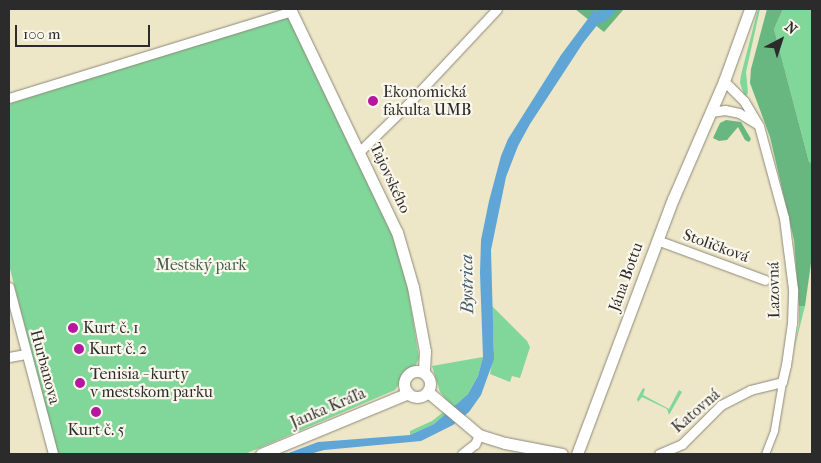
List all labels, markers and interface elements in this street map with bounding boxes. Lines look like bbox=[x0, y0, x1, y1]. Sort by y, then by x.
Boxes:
scale bar bbox=[18, 15, 152, 47]
north arrow bbox=[756, 15, 806, 65]
text: N bbox=[781, 18, 800, 38]
text: 100 m bbox=[23, 25, 61, 43]
place label: Ekonomická fakulta UMB bbox=[383, 82, 471, 120]
marker: Ekonomická fakulta UMB bbox=[367, 95, 379, 107]
street label: Tajovského bbox=[365, 140, 415, 216]
street label: Stoličková bbox=[680, 225, 752, 267]
street label: Jána Bottu bbox=[605, 240, 647, 314]
water label: Bystrica bbox=[457, 254, 479, 314]
park label: Mestský park bbox=[155, 255, 247, 275]
street label: Lazovná bbox=[764, 261, 784, 319]
place label: Kurt č. 1 bbox=[83, 318, 139, 338]
marker: Kurt č. 1 bbox=[67, 322, 79, 334]
street label: Hurbanova bbox=[26, 328, 64, 406]
place label: Kurt č. 2 bbox=[89, 339, 147, 359]
marker: Kurt č. 2 bbox=[73, 343, 85, 355]
place label: Tenisia - kurty v mestskom parku bbox=[90, 364, 213, 402]
marker: Tenisia - kurty v mestskom parku bbox=[74, 377, 86, 389]
street label: Janka Kráľa bbox=[288, 384, 368, 432]
street label: Katovná bbox=[668, 385, 724, 437]
marker: Kurt č. 5 bbox=[90, 406, 102, 418]
place label: Kurt č. 5 bbox=[68, 420, 124, 440]

